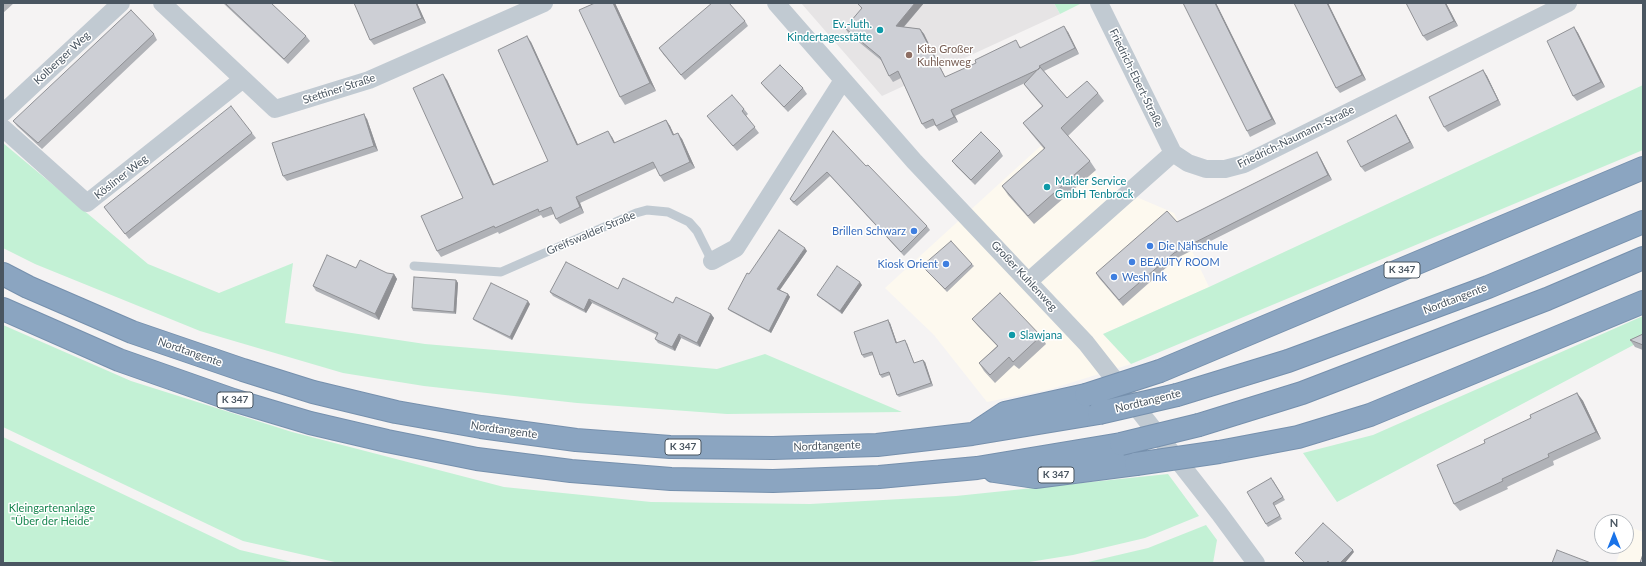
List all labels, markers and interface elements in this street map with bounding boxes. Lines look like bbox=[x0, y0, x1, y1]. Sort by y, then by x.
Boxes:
place label: Ev.-luth. Kindertagesstätte bbox=[787, 17, 872, 43]
marker: Ev.-luth. Kindertagesstätte bbox=[875, 25, 885, 35]
street label: Friedrich-Ebert-Straße bbox=[1106, 27, 1166, 129]
street label: Kolberger Weg bbox=[31, 29, 93, 87]
place label: Kita Großer Kuhlenweg bbox=[917, 42, 973, 68]
marker: Kita Großer Kuhlenweg bbox=[904, 50, 914, 60]
street label: Stettiner Straße bbox=[301, 71, 377, 107]
street label: Friedrich-Naumann-Straße bbox=[1235, 103, 1357, 171]
street label: Kösliner Weg bbox=[92, 152, 150, 202]
place label: Makler Service GmbH Tenbrock bbox=[1055, 174, 1133, 200]
marker: Makler Service GmbH Tenbrock bbox=[1042, 182, 1052, 192]
street label: Greifswalder Straße bbox=[544, 208, 638, 258]
place label: Brillen Schwarz bbox=[832, 224, 906, 238]
marker: Brillen Schwarz bbox=[909, 226, 919, 236]
street label: Großer Kuhlenweg bbox=[988, 238, 1060, 314]
place label: Die Nähschule bbox=[1158, 239, 1228, 253]
marker: Die Nähschule bbox=[1145, 241, 1155, 251]
place label: BEAUTY ROOM bbox=[1140, 255, 1220, 269]
place label: Kiosk Orient bbox=[878, 257, 938, 271]
marker: BEAUTY ROOM bbox=[1127, 257, 1137, 267]
marker: Kiosk Orient bbox=[941, 259, 951, 269]
road number: K 347 bbox=[1384, 262, 1420, 278]
place label: Wesh Ink bbox=[1122, 270, 1167, 284]
marker: Wesh Ink bbox=[1109, 272, 1119, 282]
street label: Nordtangente bbox=[1421, 281, 1489, 317]
place label: Slawjana bbox=[1020, 328, 1062, 342]
marker: Slawjana bbox=[1007, 330, 1017, 340]
street label: Nordtangente bbox=[156, 335, 224, 369]
street label: Nordtangente bbox=[1114, 386, 1182, 416]
road number: K 347 bbox=[217, 392, 253, 408]
street label: Nordtangente bbox=[470, 419, 538, 441]
street label: Nordtangente bbox=[793, 438, 861, 454]
road number: K 347 bbox=[665, 439, 701, 455]
road number: K 347 bbox=[1038, 467, 1074, 483]
park label: Kleingartenanlage "Über der Heide" bbox=[9, 501, 95, 527]
north arrow bbox=[1594, 514, 1634, 554]
text: N bbox=[1610, 516, 1618, 529]

